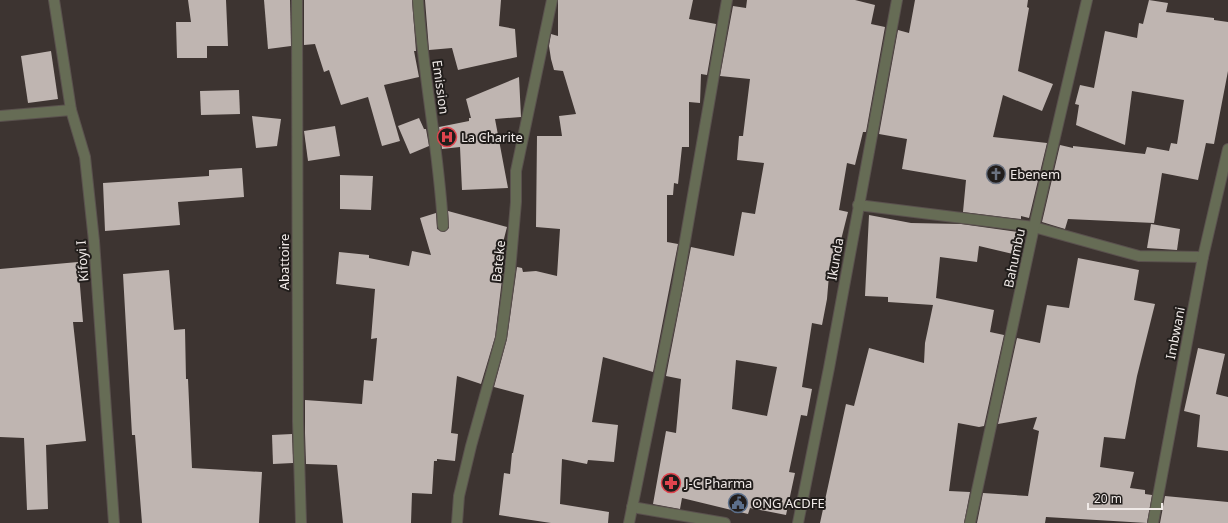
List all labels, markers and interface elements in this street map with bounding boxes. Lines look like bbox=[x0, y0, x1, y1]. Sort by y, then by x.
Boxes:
street label: Emission bbox=[428, 59, 454, 115]
hospital icon: La Charite bbox=[436, 126, 458, 148]
place label: La Charite bbox=[461, 128, 523, 146]
church icon: Ebenem bbox=[985, 163, 1007, 185]
place label: Ebenem bbox=[1010, 165, 1060, 183]
street label: Bahumbu bbox=[999, 227, 1029, 289]
street label: Abattoire bbox=[275, 234, 293, 290]
street label: Ikunda bbox=[822, 236, 848, 282]
street label: Bateke bbox=[487, 239, 509, 283]
street label: Kifoyi I bbox=[72, 240, 92, 282]
street label: Imbwani bbox=[1161, 305, 1189, 361]
pharmacy icon: J-C Pharma bbox=[660, 472, 682, 494]
place label: J-C Pharma bbox=[683, 474, 752, 492]
scale bar bbox=[1088, 485, 1162, 511]
text: 20 m bbox=[1094, 490, 1122, 507]
public building icon: ONG ACDFE bbox=[727, 492, 749, 514]
place label: ONG ACDFE bbox=[752, 494, 825, 512]

